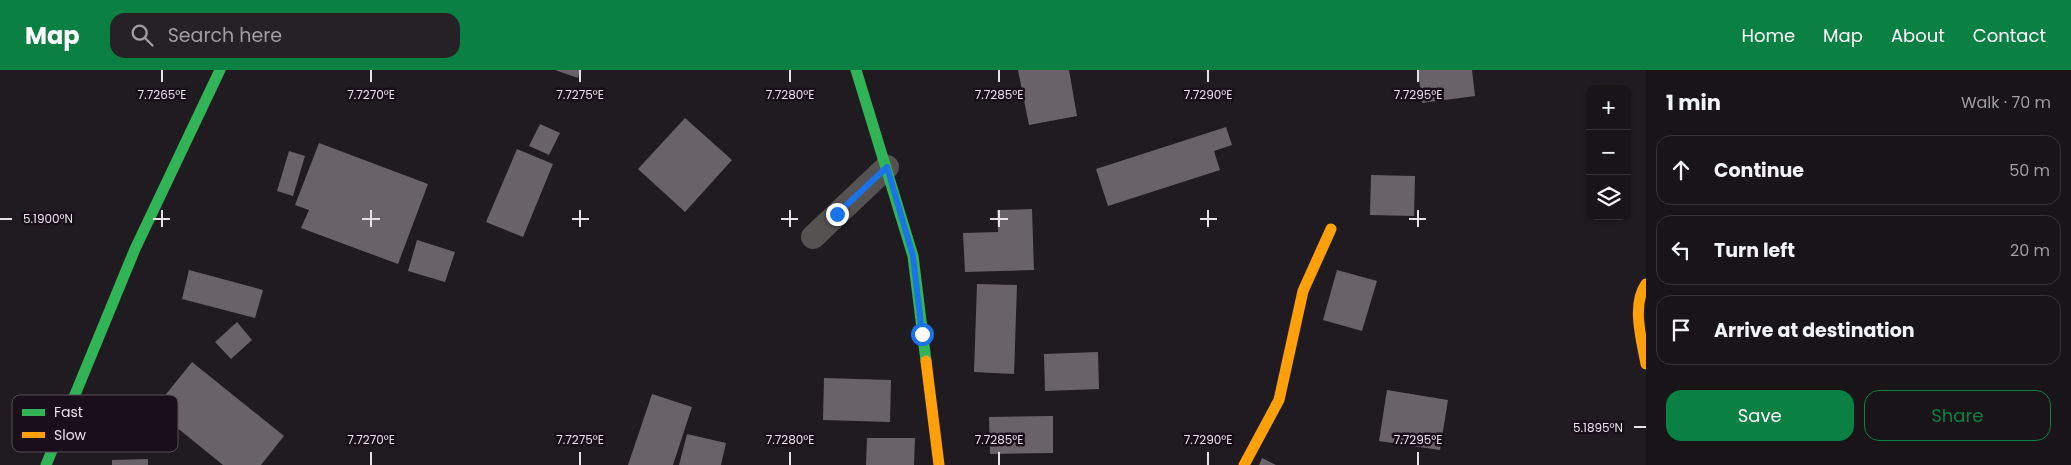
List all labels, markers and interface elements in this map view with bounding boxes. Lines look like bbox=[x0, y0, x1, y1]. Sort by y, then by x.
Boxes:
search box bbox=[110, 13, 460, 58]
text: Map bbox=[25, 19, 80, 52]
icon: search bbox=[128, 21, 156, 49]
text: Search here bbox=[168, 22, 282, 49]
text: Home bbox=[1741, 23, 1795, 48]
text: Map bbox=[1823, 23, 1863, 48]
text: About bbox=[1891, 23, 1945, 48]
text: Contact bbox=[1973, 23, 2046, 48]
map controls bbox=[1586, 85, 1631, 220]
button: + bbox=[1586, 85, 1631, 130]
text: 7.7265°E bbox=[138, 86, 186, 103]
text: 7.7270°E bbox=[347, 86, 395, 103]
text: 7.7275°E bbox=[556, 86, 604, 103]
text: 7.7280°E bbox=[766, 86, 814, 103]
text: 7.7285°E bbox=[975, 86, 1023, 103]
text: 7.7290°E bbox=[1184, 86, 1232, 103]
text: 7.7295°E bbox=[1394, 86, 1442, 103]
text: 1 min bbox=[1666, 88, 1721, 117]
text: Walk · 70 m bbox=[1961, 91, 2051, 114]
button: − bbox=[1586, 130, 1631, 175]
icon: ahead bbox=[1667, 156, 1695, 184]
text: Continue bbox=[1714, 157, 1804, 184]
text: 50 m bbox=[2009, 159, 2050, 182]
button: layers bbox=[1586, 175, 1631, 220]
route end bbox=[826, 203, 849, 226]
text: 5.1900°N bbox=[23, 210, 73, 227]
icon: left bbox=[1667, 236, 1695, 264]
text: Turn left bbox=[1714, 237, 1795, 264]
text: 20 m bbox=[2010, 239, 2050, 262]
icon: arrive bbox=[1667, 316, 1695, 344]
text: Arrive at destination bbox=[1714, 317, 1915, 344]
route start bbox=[911, 323, 934, 346]
button: Save bbox=[1666, 390, 1854, 441]
button: Share bbox=[1864, 390, 2051, 441]
legend bbox=[12, 395, 178, 452]
text: Fast bbox=[54, 402, 83, 422]
text: 5.1895°N bbox=[1573, 419, 1623, 436]
text: Slow bbox=[54, 425, 87, 445]
text: 7.7270°E bbox=[347, 431, 395, 448]
text: 7.7275°E bbox=[556, 431, 604, 448]
text: 7.7280°E bbox=[766, 431, 814, 448]
text: 7.7285°E bbox=[975, 431, 1023, 448]
text: 7.7290°E bbox=[1184, 431, 1232, 448]
text: 7.7295°E bbox=[1394, 431, 1442, 448]

